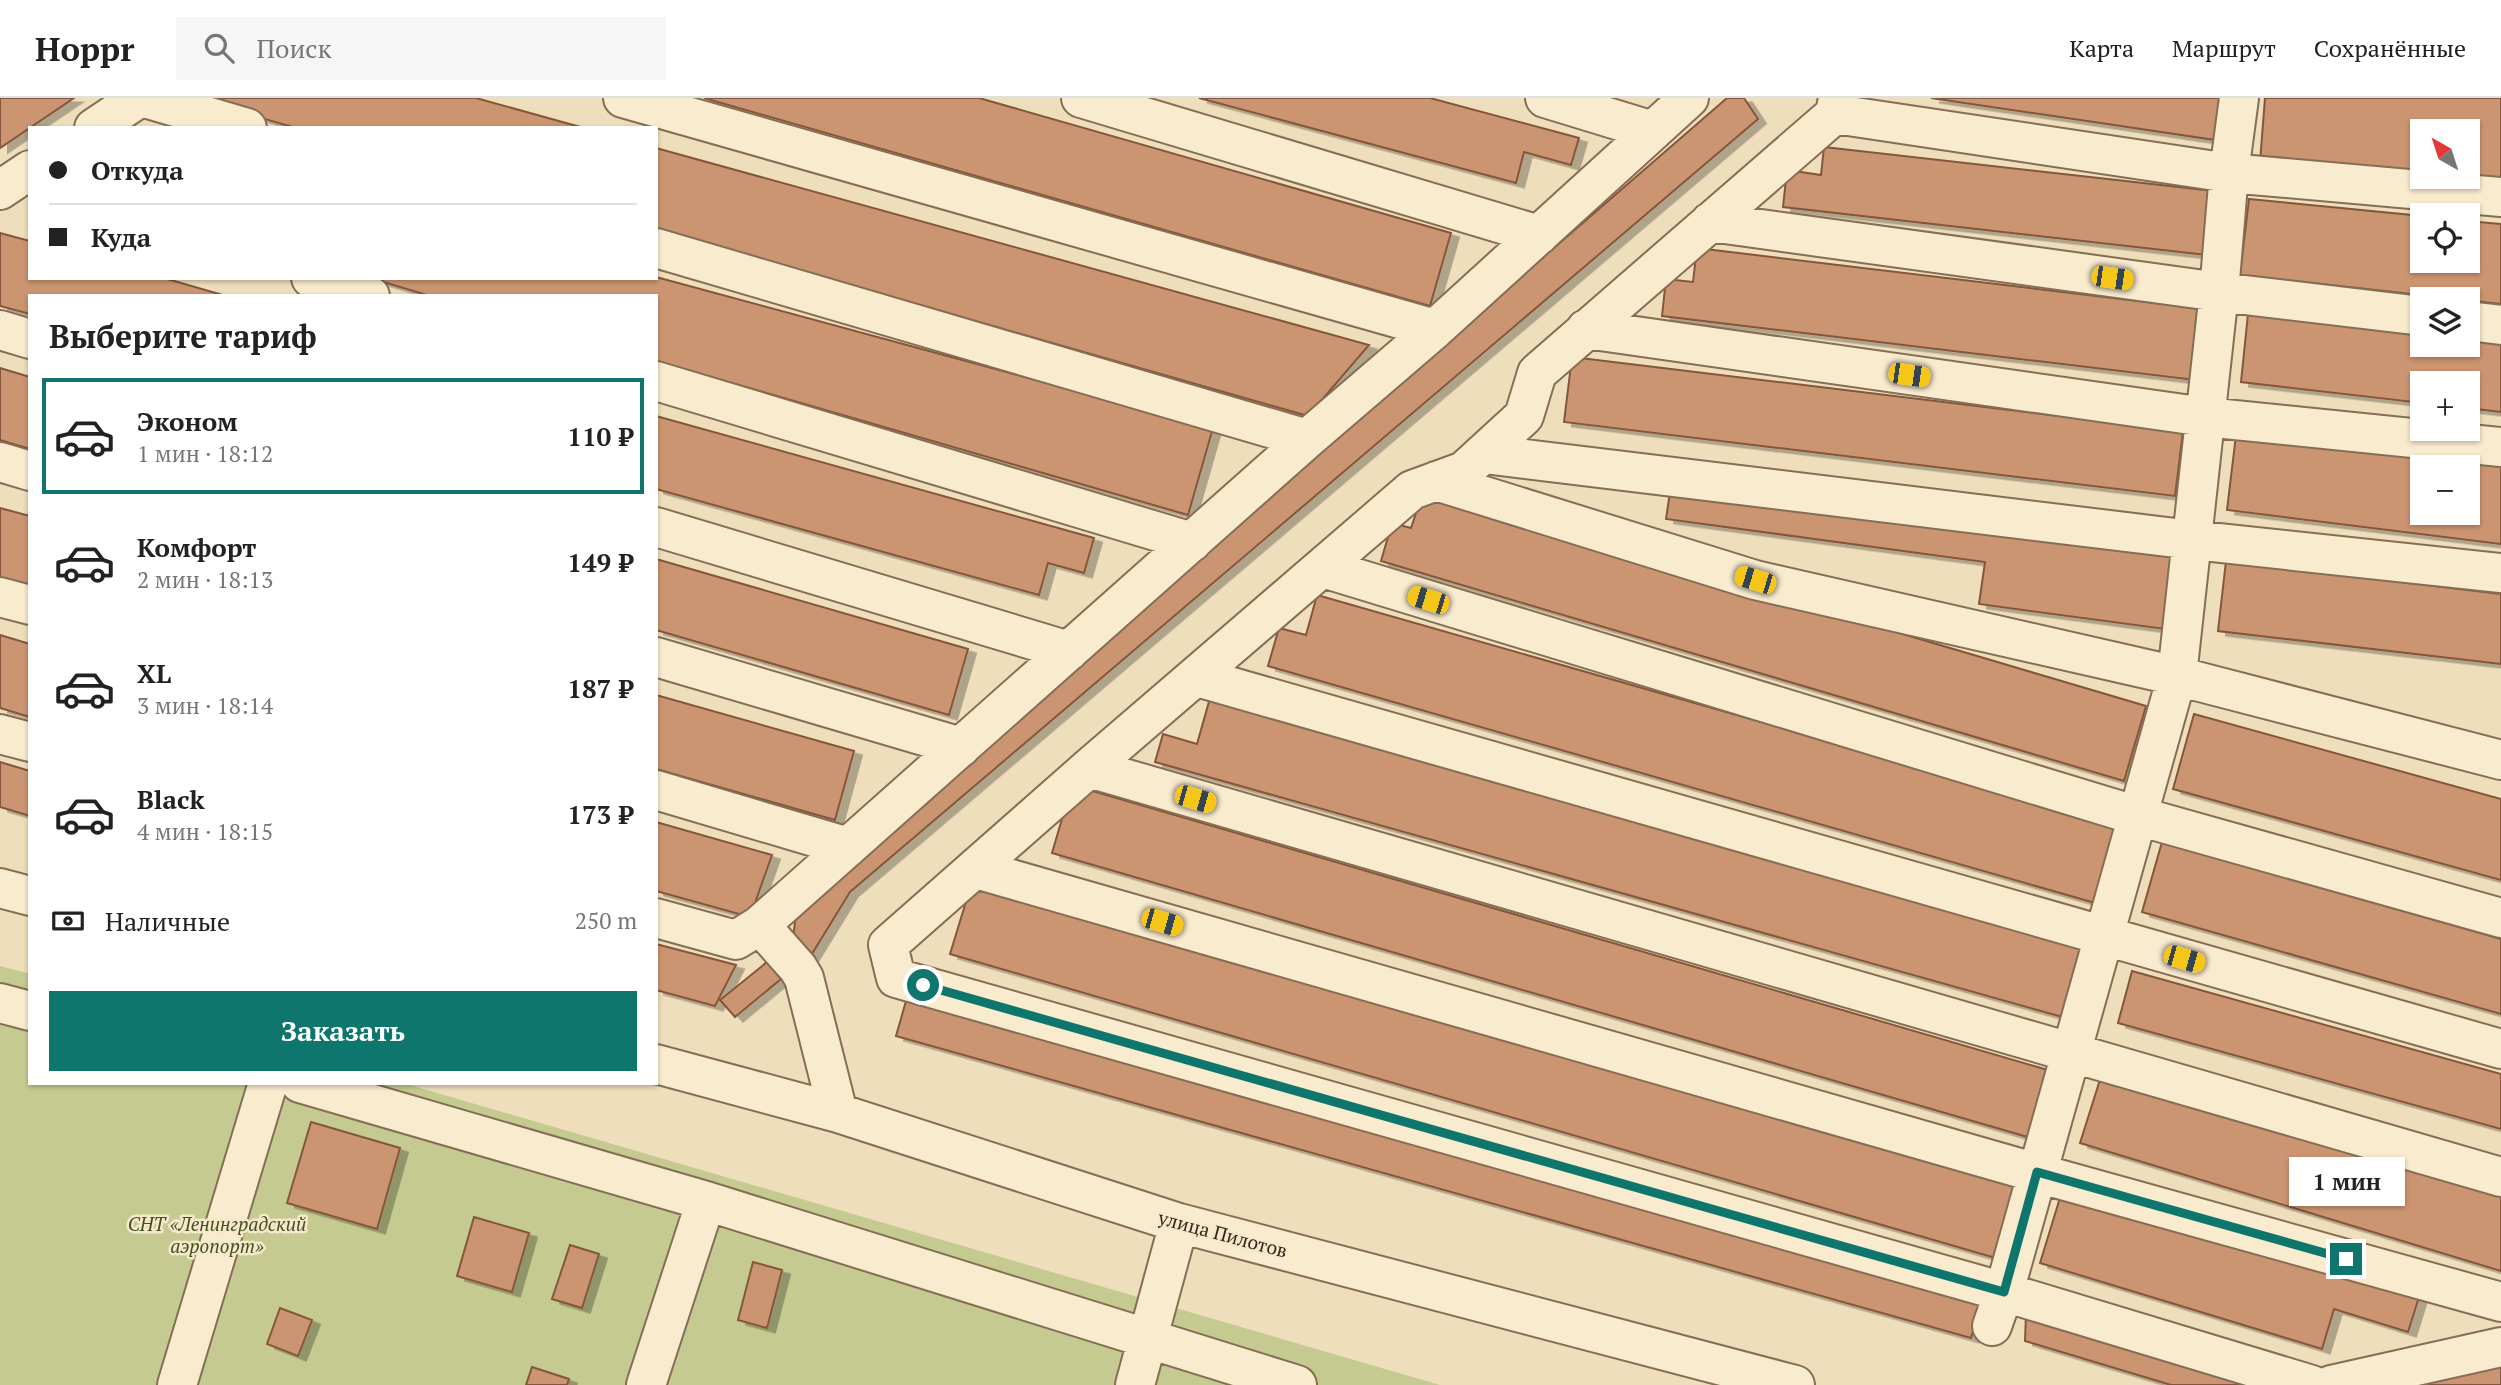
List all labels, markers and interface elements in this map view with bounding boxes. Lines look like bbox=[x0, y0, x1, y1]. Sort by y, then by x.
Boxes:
search box bbox=[176, 17, 666, 80]
text: Hoppr bbox=[35, 27, 134, 70]
icon: search bbox=[200, 29, 238, 67]
text: Поиск bbox=[256, 31, 332, 65]
text: Карта bbox=[2069, 32, 2134, 64]
text: Маршрут bbox=[2172, 32, 2276, 64]
text: Сохранённые bbox=[2314, 32, 2466, 64]
north arrow bbox=[2410, 119, 2480, 189]
map controls bbox=[2410, 119, 2480, 525]
text: Откуда bbox=[91, 153, 184, 187]
button: locate bbox=[2410, 203, 2480, 273]
text: Куда bbox=[91, 220, 151, 254]
car bbox=[2090, 265, 2135, 291]
button: layers bbox=[2410, 287, 2480, 357]
text: Выберите тариф bbox=[49, 315, 317, 357]
car bbox=[1887, 362, 1932, 388]
button: + bbox=[2410, 371, 2480, 441]
text: Эконом bbox=[137, 404, 238, 438]
icon: car bbox=[53, 405, 116, 468]
text: 110 ₽ bbox=[567, 419, 633, 453]
text: 1 мин · 18:12 bbox=[137, 438, 273, 469]
button: − bbox=[2410, 455, 2480, 525]
text: Комфорт bbox=[137, 530, 256, 564]
icon: car bbox=[53, 531, 116, 594]
text: 149 ₽ bbox=[567, 545, 633, 579]
text: 2 мин · 18:13 bbox=[137, 564, 273, 595]
car bbox=[1732, 564, 1779, 596]
car bbox=[1405, 584, 1452, 616]
text: XL bbox=[137, 656, 171, 690]
icon: car bbox=[53, 657, 116, 720]
text: 187 ₽ bbox=[567, 671, 633, 705]
text: 3 мин · 18:14 bbox=[137, 690, 273, 721]
text: Black bbox=[137, 782, 205, 816]
icon: car bbox=[53, 783, 116, 846]
car bbox=[1172, 783, 1219, 815]
text: 173 ₽ bbox=[567, 797, 633, 831]
text: 4 мин · 18:15 bbox=[137, 816, 273, 847]
icon: cash bbox=[49, 902, 87, 940]
text: Наличные bbox=[105, 904, 230, 938]
text: 250 m bbox=[575, 905, 637, 936]
car bbox=[1139, 906, 1186, 938]
car bbox=[2161, 943, 2208, 975]
route start bbox=[907, 969, 939, 1001]
button: Заказать bbox=[49, 991, 637, 1071]
callout: 1 мин bbox=[2288, 1158, 2404, 1206]
text: 1 мин bbox=[2313, 1166, 2381, 1197]
street label: улица Пилотов bbox=[1155, 1204, 1290, 1263]
park label: СНТ «Ленинградский аэропорт» bbox=[128, 1211, 306, 1258]
route end bbox=[2330, 1243, 2362, 1275]

